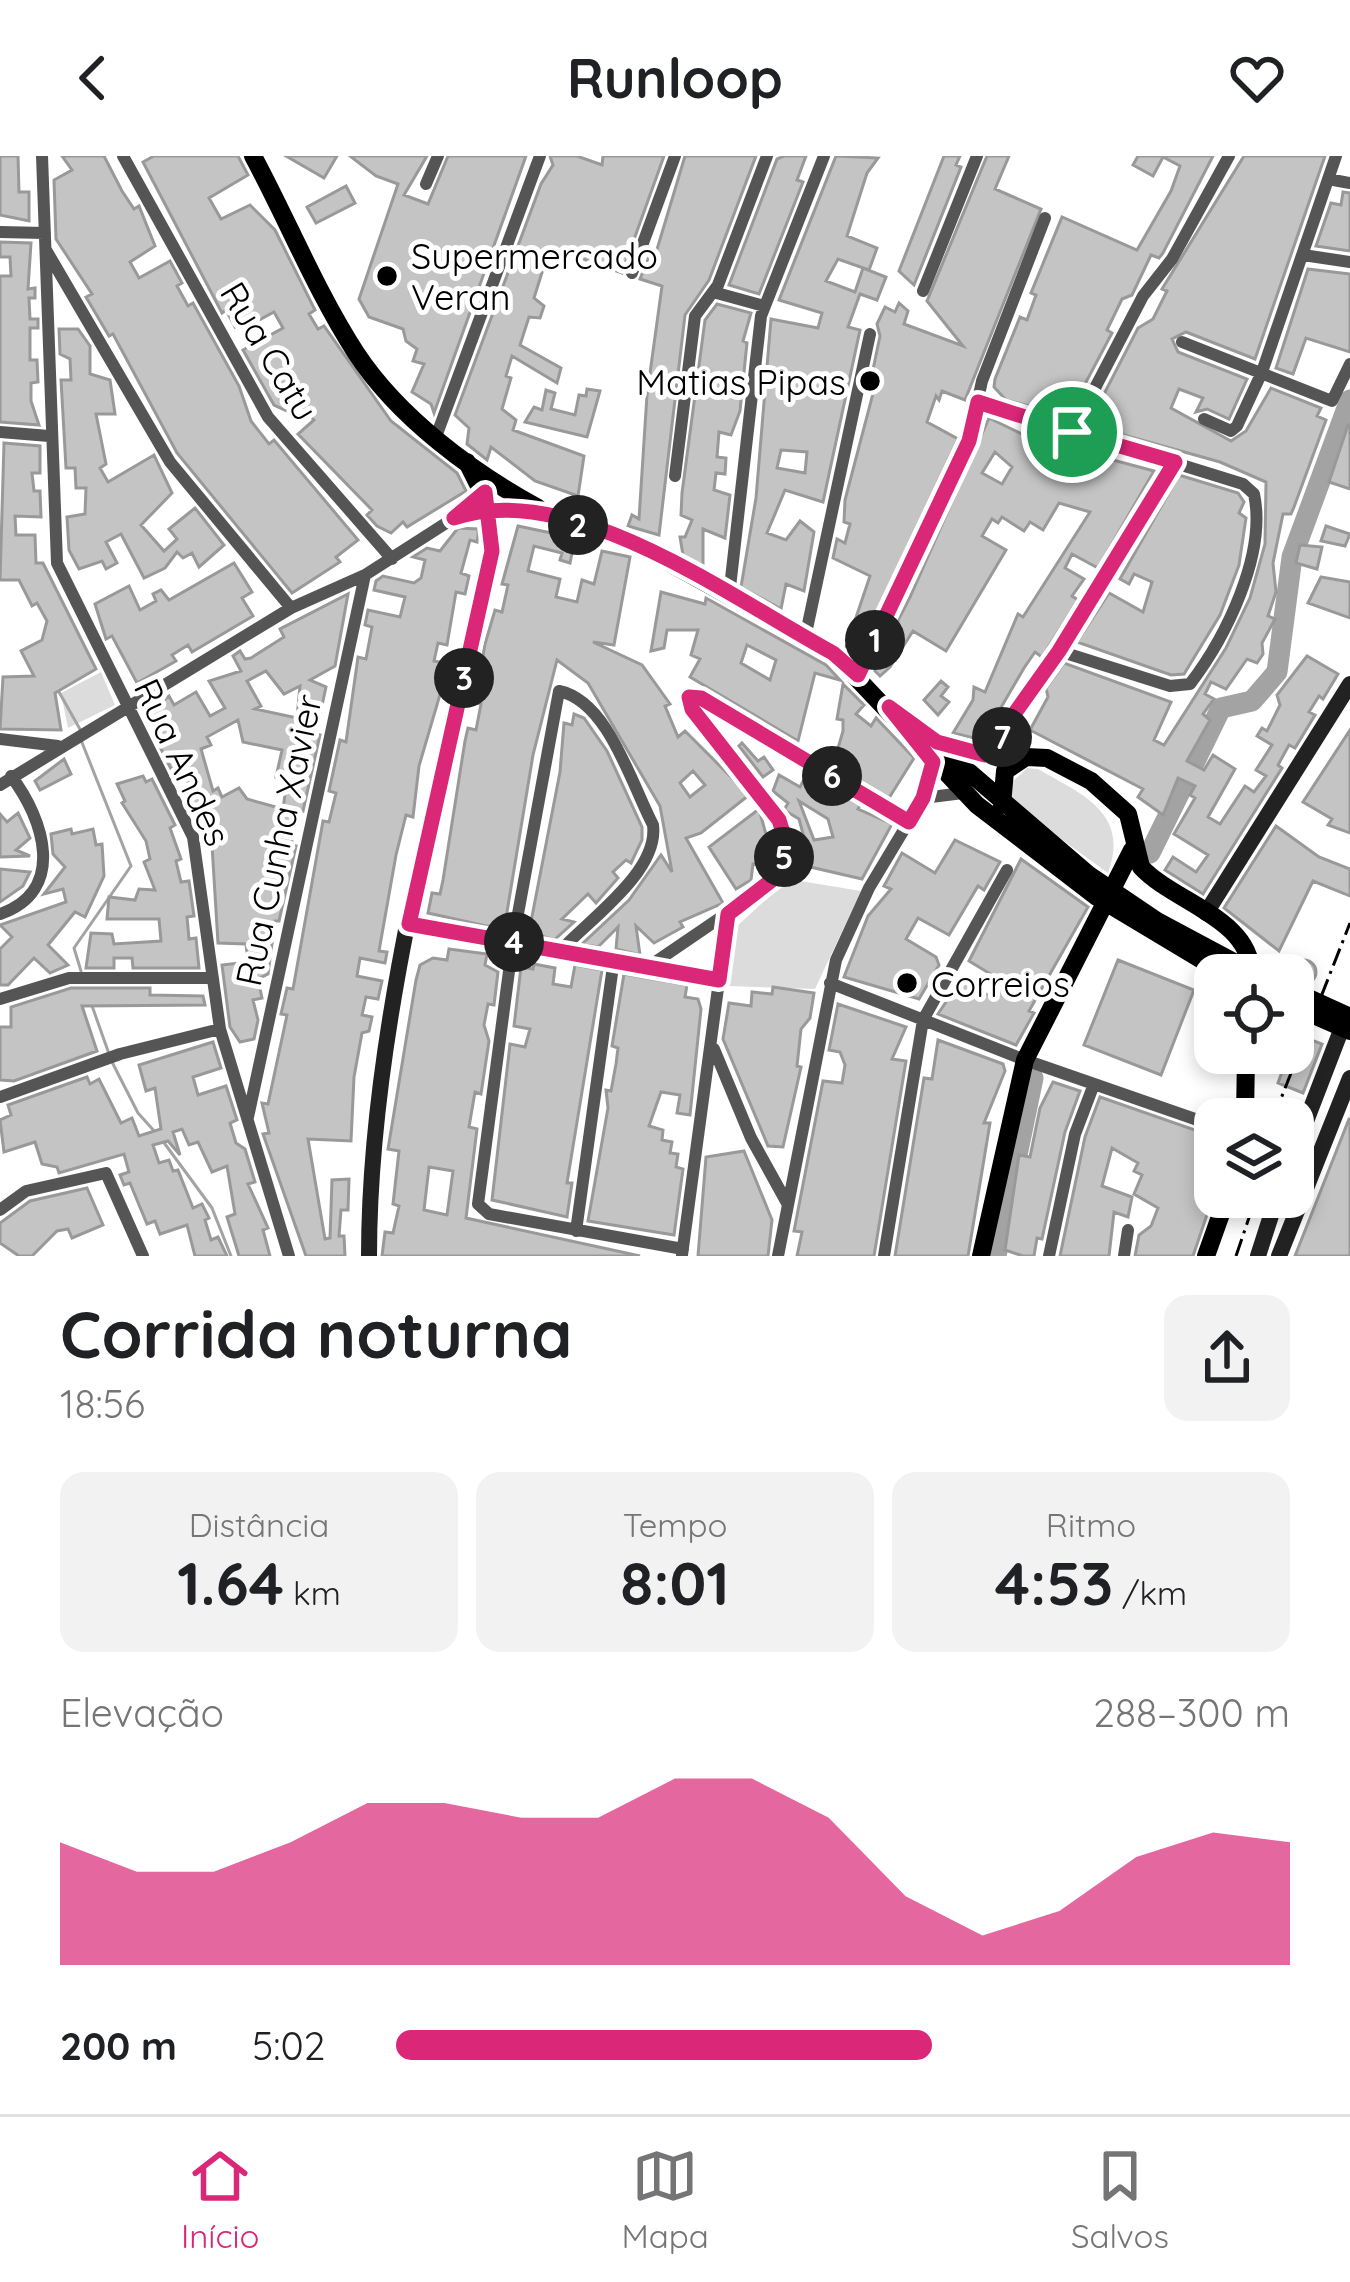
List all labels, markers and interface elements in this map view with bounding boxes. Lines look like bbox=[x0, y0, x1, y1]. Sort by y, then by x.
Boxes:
text: Runloop bbox=[567, 44, 783, 112]
icon: back bbox=[60, 45, 126, 111]
icon: heart bbox=[1224, 45, 1290, 111]
place label: Supermercado Veran bbox=[411, 233, 658, 319]
marker: Supermercado Veran bbox=[374, 263, 400, 289]
street label: Rua Catu bbox=[211, 273, 329, 429]
place label: Matias Pipas bbox=[636, 359, 846, 404]
marker: Matias Pipas bbox=[857, 368, 883, 394]
pin bbox=[1021, 381, 1123, 483]
icon: arrive bbox=[1039, 399, 1105, 465]
pin: 2 bbox=[548, 495, 608, 555]
text: 2 bbox=[569, 504, 587, 545]
pin: 1 bbox=[845, 610, 905, 670]
text: 1 bbox=[869, 619, 881, 660]
pin: 3 bbox=[434, 648, 494, 708]
text: 3 bbox=[455, 657, 473, 698]
street label: Rua Andes bbox=[125, 671, 241, 853]
street label: Rua Cunha Xavier bbox=[225, 690, 331, 990]
pin: 7 bbox=[972, 707, 1032, 767]
text: 7 bbox=[993, 716, 1011, 757]
pin: 6 bbox=[802, 746, 862, 806]
text: 6 bbox=[823, 755, 841, 796]
pin: 5 bbox=[754, 827, 814, 887]
text: 5 bbox=[774, 836, 794, 877]
pin: 4 bbox=[484, 912, 544, 972]
text: 4 bbox=[504, 921, 524, 962]
map controls bbox=[1194, 954, 1314, 1218]
button: locate bbox=[1194, 954, 1314, 1074]
place label: Correios bbox=[931, 961, 1070, 1006]
marker: Correios bbox=[894, 970, 920, 996]
button: layers bbox=[1194, 1098, 1314, 1218]
text: Corrida noturna bbox=[60, 1292, 573, 1375]
button: share bbox=[1164, 1295, 1290, 1421]
text: 18:56 bbox=[60, 1379, 145, 1428]
text: Distância bbox=[189, 1504, 329, 1545]
text: Tempo bbox=[623, 1504, 727, 1545]
text: Ritmo bbox=[1046, 1504, 1136, 1545]
text: 1.64 bbox=[177, 1545, 284, 1620]
text: 8:01 bbox=[620, 1545, 730, 1620]
text: 4:53 bbox=[995, 1545, 1113, 1620]
text: km bbox=[284, 1572, 341, 1613]
text: /km bbox=[1113, 1572, 1187, 1613]
text: Elevação bbox=[60, 1688, 224, 1737]
text: 288–300 m bbox=[1093, 1688, 1290, 1737]
text: 200 m bbox=[60, 2021, 177, 2070]
text: 5:02 bbox=[252, 2021, 325, 2070]
tab: Início bbox=[181, 2143, 260, 2256]
tab: Mapa bbox=[622, 2143, 709, 2256]
tab: Salvos bbox=[1071, 2143, 1169, 2256]

